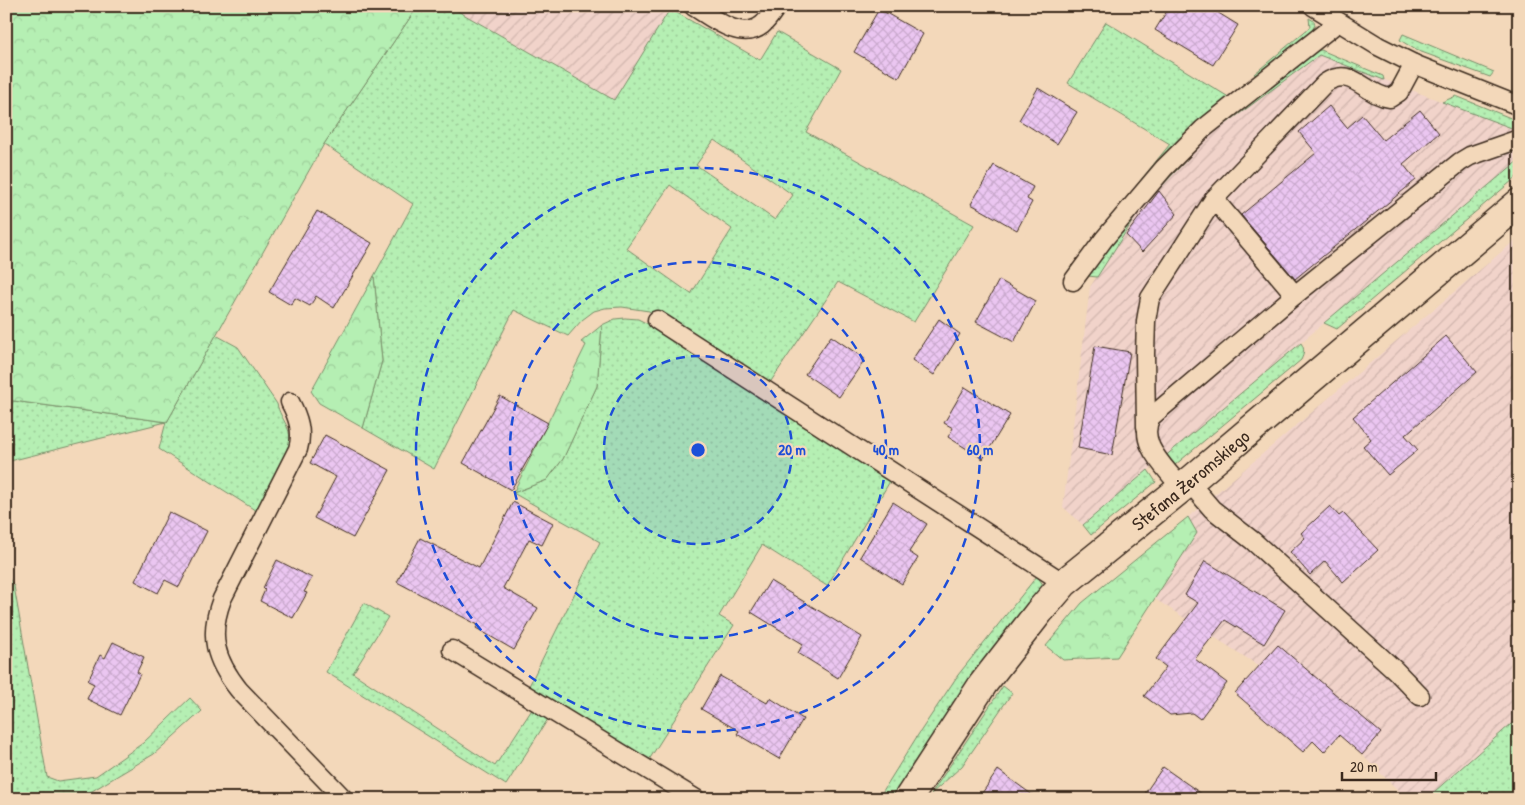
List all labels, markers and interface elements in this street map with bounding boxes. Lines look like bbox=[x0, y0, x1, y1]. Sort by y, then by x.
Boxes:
street label: Stefana Żeromskiego bbox=[1126, 423, 1255, 536]
text: 20 m bbox=[778, 439, 806, 460]
text: 40 m bbox=[873, 439, 899, 460]
text: 60 m bbox=[967, 439, 993, 460]
centre of rings bbox=[689, 441, 707, 459]
scale bar bbox=[1342, 750, 1436, 782]
text: 20 m bbox=[1350, 756, 1377, 777]

